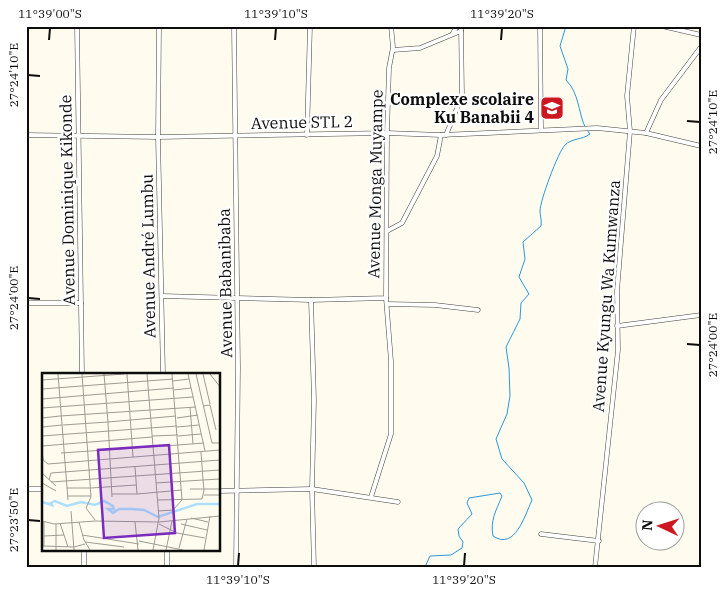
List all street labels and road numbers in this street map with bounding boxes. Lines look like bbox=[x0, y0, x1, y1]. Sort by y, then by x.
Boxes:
street label: Avenue Monga Muyampe bbox=[363, 89, 387, 279]
street label: Avenue Dominique Kikonde bbox=[55, 95, 79, 305]
street label: Avenue STL 2 bbox=[251, 111, 353, 133]
street label: Avenue André Lumbu bbox=[137, 174, 159, 338]
street label: Avenue Kyungu Wa Kumwanza bbox=[588, 179, 624, 413]
street label: Avenue Babanibaba bbox=[214, 208, 236, 358]

